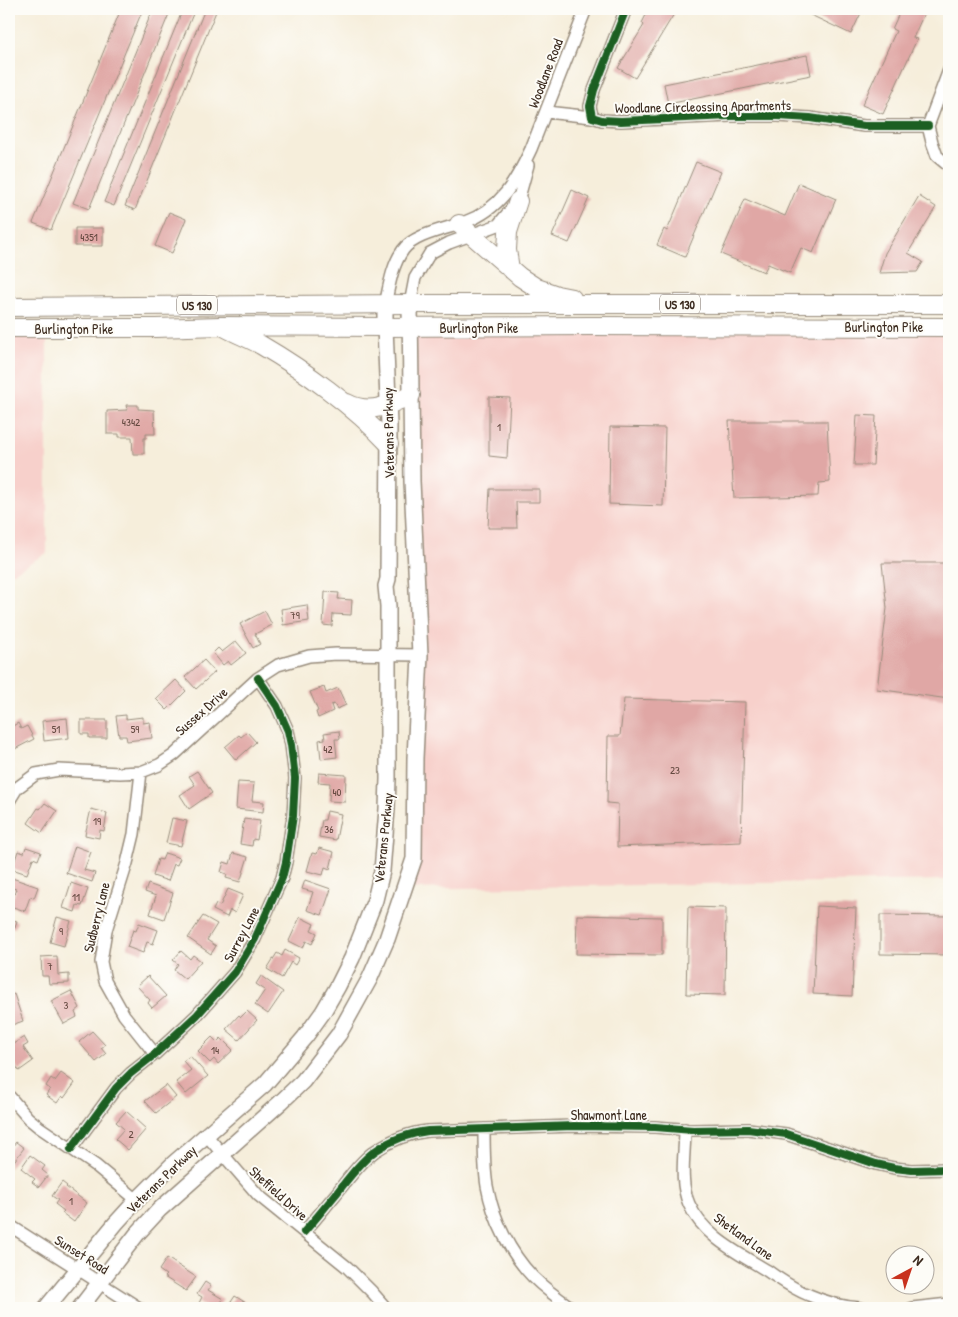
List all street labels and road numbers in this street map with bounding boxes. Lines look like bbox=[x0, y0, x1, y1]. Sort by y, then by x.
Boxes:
street label: Woodlane Road bbox=[523, 35, 567, 110]
street label: Woodlane Circleossing Apartments bbox=[615, 95, 791, 118]
road number: US 130 bbox=[660, 294, 700, 314]
road number: US 130 bbox=[177, 296, 217, 314]
street label: Burlington Pike bbox=[845, 317, 924, 337]
street label: Burlington Pike bbox=[440, 318, 519, 338]
street label: Burlington Pike bbox=[35, 319, 114, 339]
street label: Veterans Parkway bbox=[378, 387, 399, 479]
street label: Sussex Drive bbox=[171, 682, 232, 740]
street label: Veterans Parkway bbox=[369, 792, 398, 884]
street label: Sudberry Lane bbox=[78, 880, 115, 954]
street label: Surrey Lane bbox=[218, 903, 265, 965]
street label: Shawmont Lane bbox=[571, 1105, 648, 1124]
street label: Veterans Parkway bbox=[122, 1141, 201, 1218]
street label: Sheffield Drive bbox=[246, 1162, 313, 1225]
street label: Shetland Lane bbox=[710, 1208, 778, 1264]
street label: Sunset Road bbox=[51, 1230, 113, 1278]

